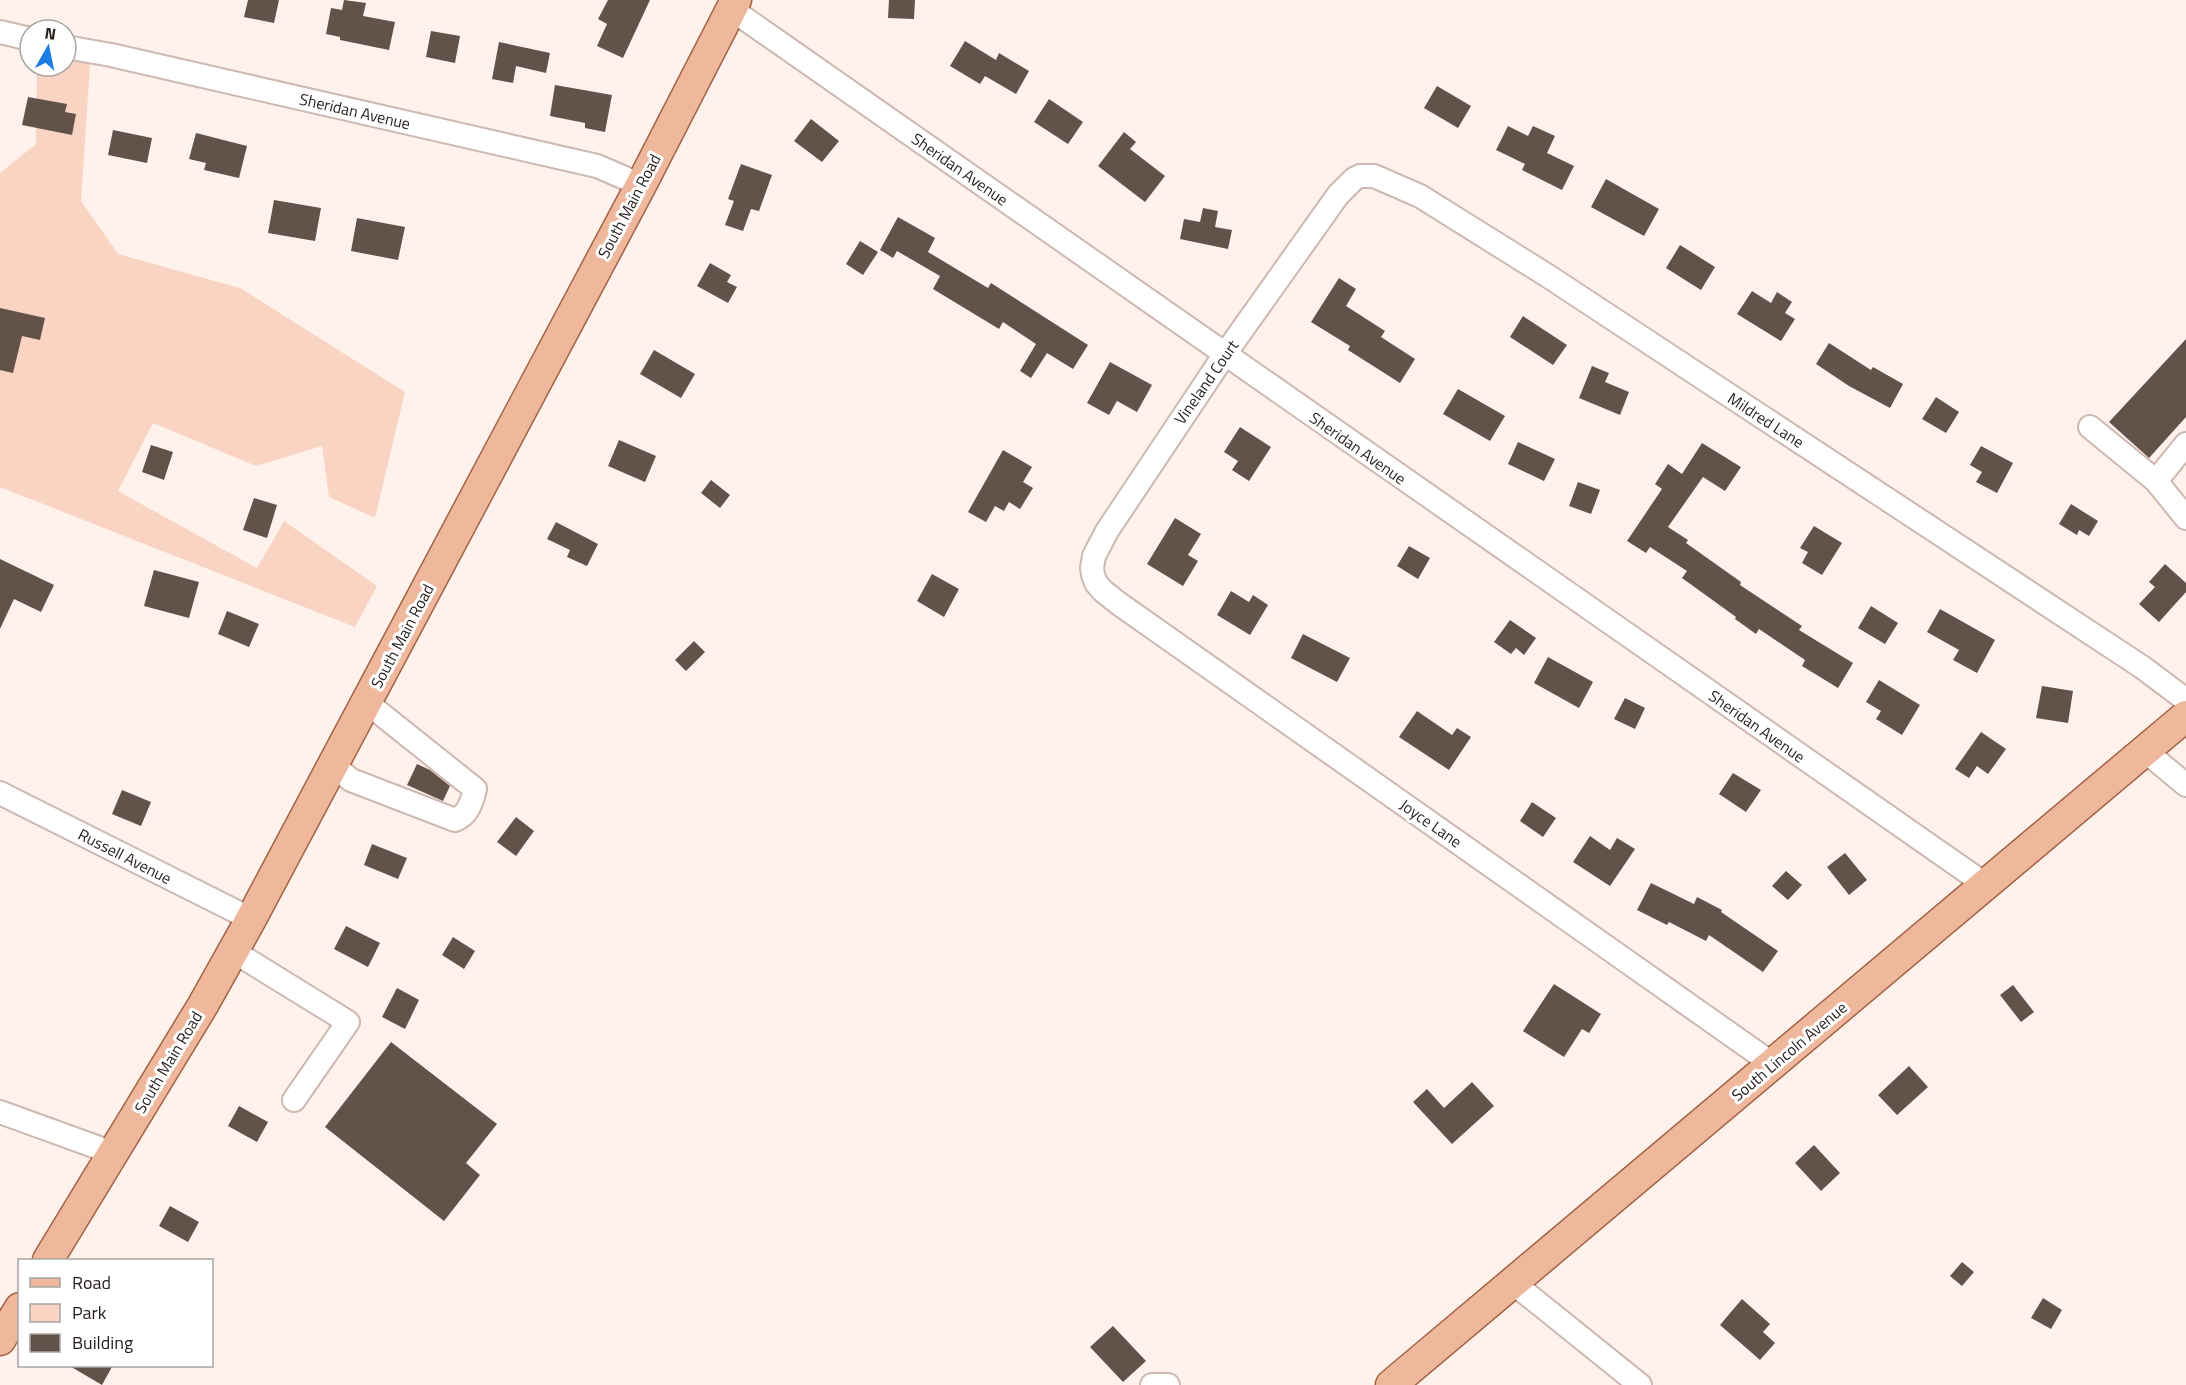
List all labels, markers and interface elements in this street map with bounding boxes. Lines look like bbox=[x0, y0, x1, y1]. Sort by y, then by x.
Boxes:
north arrow bbox=[18, 18, 78, 78]
text: N bbox=[43, 20, 58, 46]
street label: Sheridan Avenue bbox=[297, 87, 413, 135]
street label: Sheridan Avenue bbox=[907, 127, 1013, 211]
street label: South Main Road bbox=[591, 150, 667, 262]
street label: Vineland Court bbox=[1168, 334, 1244, 429]
street label: Mildred Lane bbox=[1723, 386, 1809, 454]
street label: Sheridan Avenue bbox=[1305, 406, 1411, 490]
street label: South Main Road bbox=[364, 580, 440, 692]
street label: Sheridan Avenue bbox=[1704, 684, 1810, 768]
street label: Joyce Lane bbox=[1395, 793, 1467, 853]
street label: Russell Avenue bbox=[74, 822, 176, 890]
street label: South Lincoln Avenue bbox=[1726, 995, 1852, 1107]
street label: South Main Road bbox=[128, 1007, 208, 1117]
legend bbox=[18, 1259, 213, 1367]
text: Road bbox=[72, 1269, 111, 1296]
text: Park bbox=[72, 1299, 107, 1326]
text: Building bbox=[72, 1329, 133, 1356]

